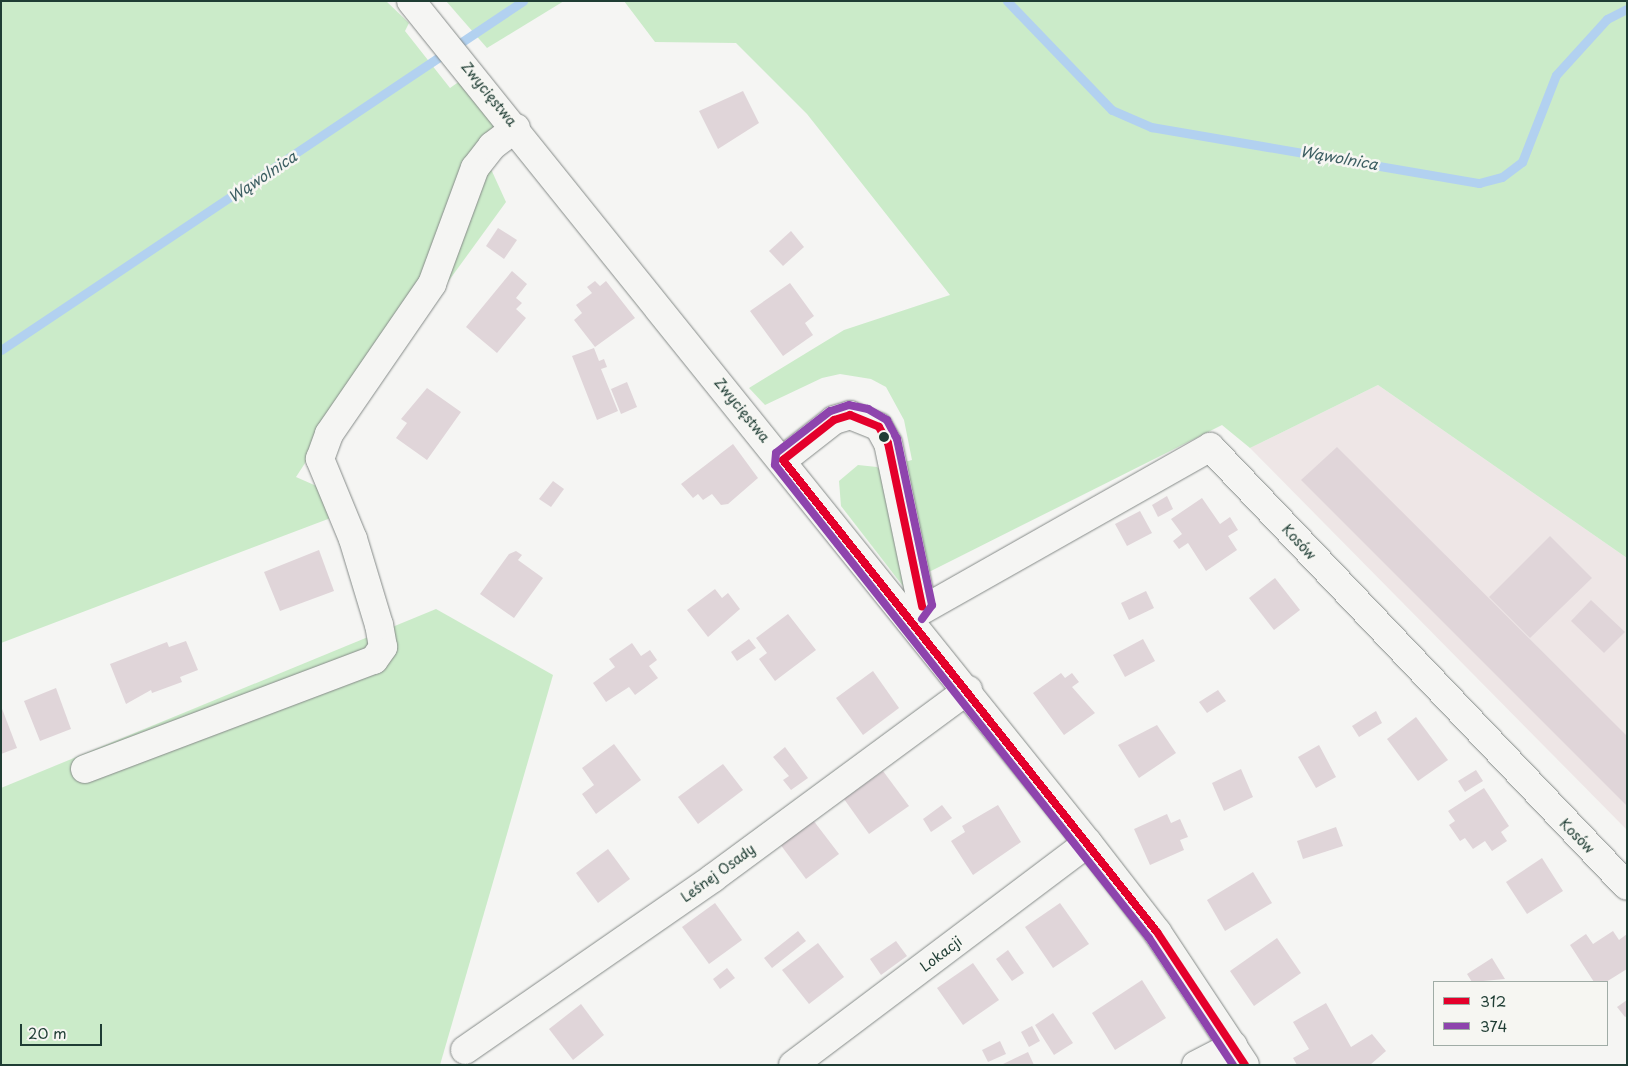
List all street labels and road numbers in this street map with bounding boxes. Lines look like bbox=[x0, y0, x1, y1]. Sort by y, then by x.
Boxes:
street label: Zwycięstwa bbox=[458, 58, 520, 130]
street label: Zwycięstwa bbox=[711, 374, 773, 446]
street label: Kosów bbox=[1278, 521, 1320, 563]
street label: Kosów bbox=[1556, 815, 1598, 857]
street label: Leśnej Osady bbox=[677, 840, 759, 906]
street label: Lokacji bbox=[917, 933, 965, 975]

